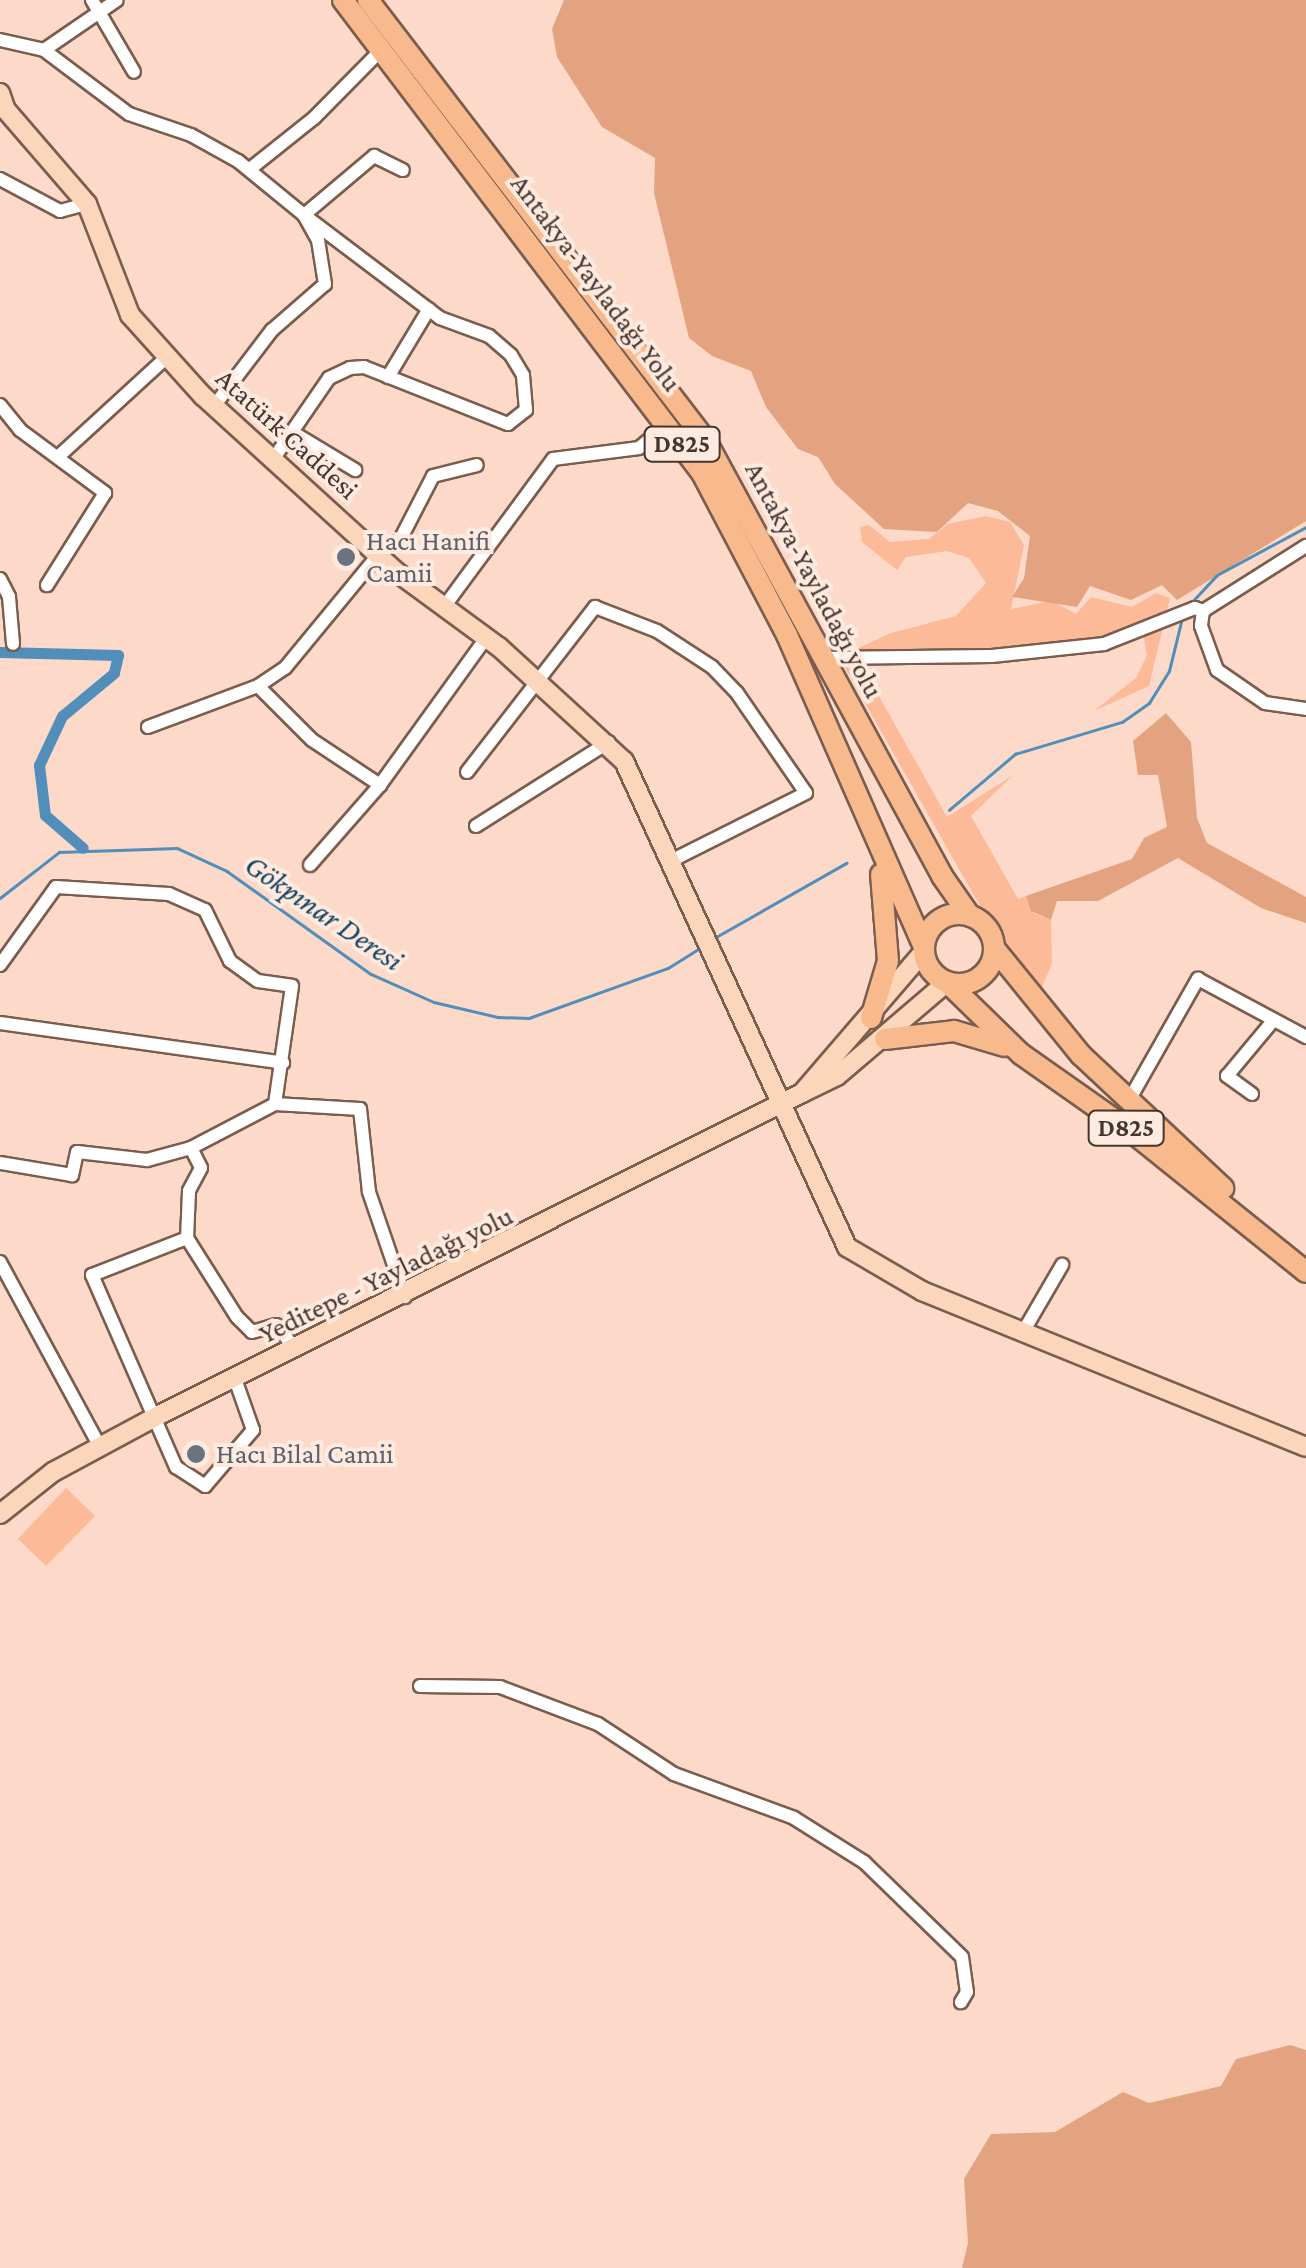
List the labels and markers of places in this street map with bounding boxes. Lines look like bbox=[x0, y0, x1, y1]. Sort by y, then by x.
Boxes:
place label: Hacı Hanifi Camii bbox=[366, 524, 490, 590]
marker: Hacı Hanifi Camii bbox=[335, 546, 357, 568]
place label: Hacı Bilal Camii bbox=[216, 1437, 394, 1471]
marker: Hacı Bilal Camii bbox=[185, 1443, 207, 1465]

